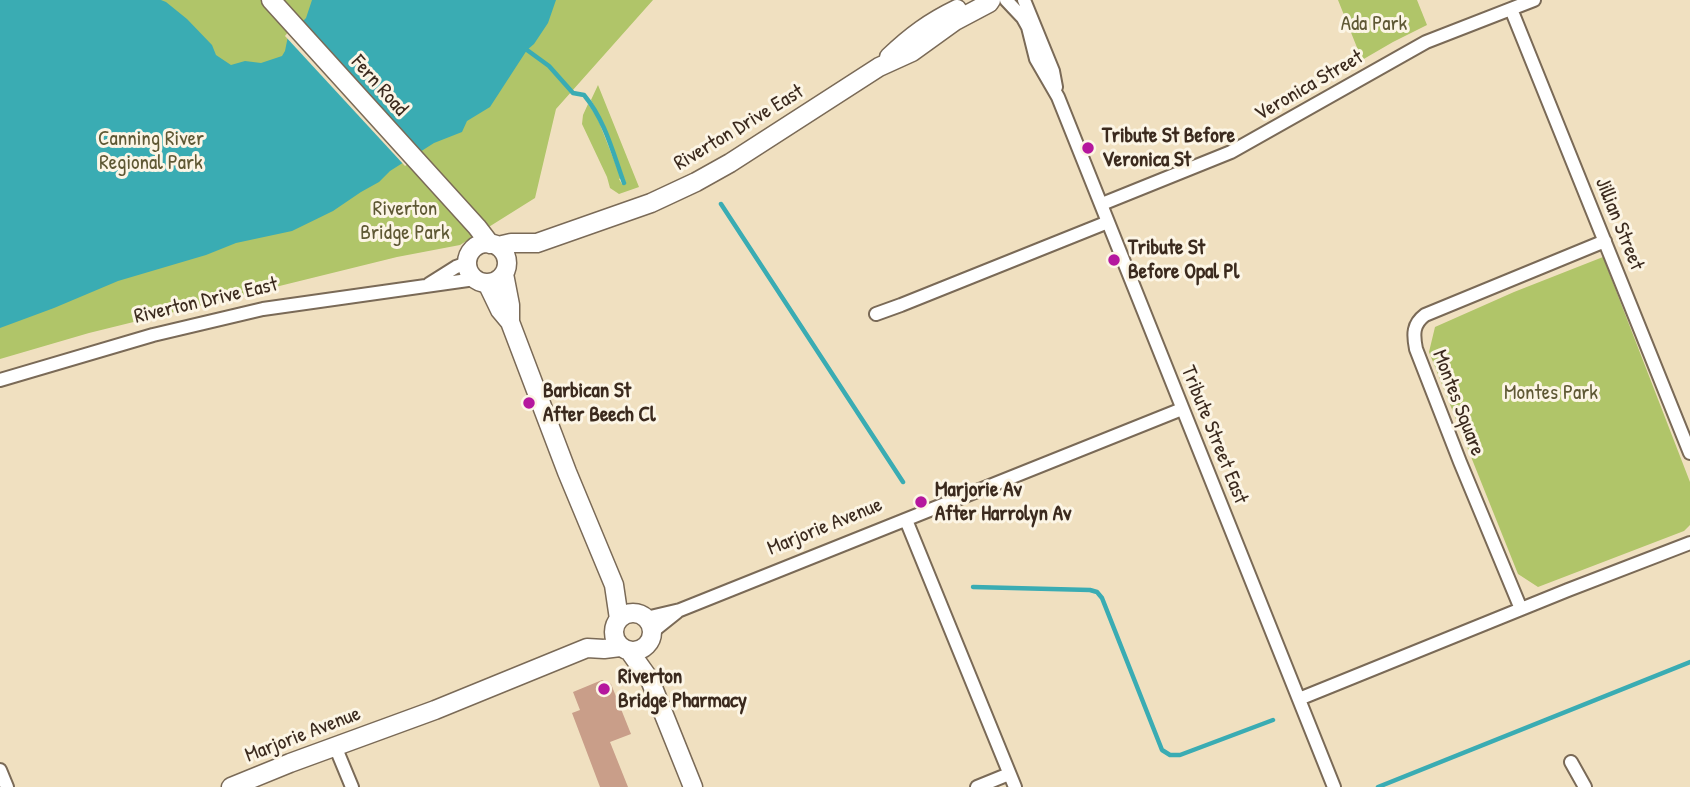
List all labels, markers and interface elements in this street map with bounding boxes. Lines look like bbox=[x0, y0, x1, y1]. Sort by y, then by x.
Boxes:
park label: Ada Park bbox=[1341, 11, 1407, 37]
street label: Veronica Street bbox=[1250, 45, 1368, 127]
street label: Fern Road bbox=[345, 50, 413, 122]
street label: Riverton Drive East bbox=[670, 80, 808, 176]
place label: Tribute St Before Veronica St bbox=[1102, 123, 1235, 173]
park label: Canning River Regional Park bbox=[98, 126, 204, 176]
marker: Tribute St Before Veronica St bbox=[1080, 140, 1096, 156]
street label: Jillian Street bbox=[1589, 174, 1649, 274]
park label: Riverton Bridge Park bbox=[360, 196, 450, 246]
place label: Tribute St Before Opal Pl bbox=[1128, 235, 1239, 285]
marker: Tribute St Before Opal Pl bbox=[1106, 252, 1122, 268]
street label: Riverton Drive East bbox=[132, 272, 280, 330]
street label: Montes Square bbox=[1426, 346, 1490, 460]
street label: Tribute Street East bbox=[1175, 362, 1253, 508]
place label: Barbican St After Beech Cl bbox=[543, 378, 656, 428]
park label: Montes Park bbox=[1504, 380, 1598, 406]
marker: Barbican St After Beech Cl bbox=[521, 395, 537, 411]
place label: Marjorie Av After Harrolyn Av bbox=[935, 477, 1071, 527]
street label: Marjorie Avenue bbox=[764, 493, 886, 561]
marker: Marjorie Av After Harrolyn Av bbox=[913, 494, 929, 510]
place label: Riverton Bridge Pharmacy bbox=[618, 664, 747, 714]
marker: Riverton Bridge Pharmacy bbox=[596, 681, 612, 697]
street label: Marjorie Avenue bbox=[242, 701, 364, 769]

